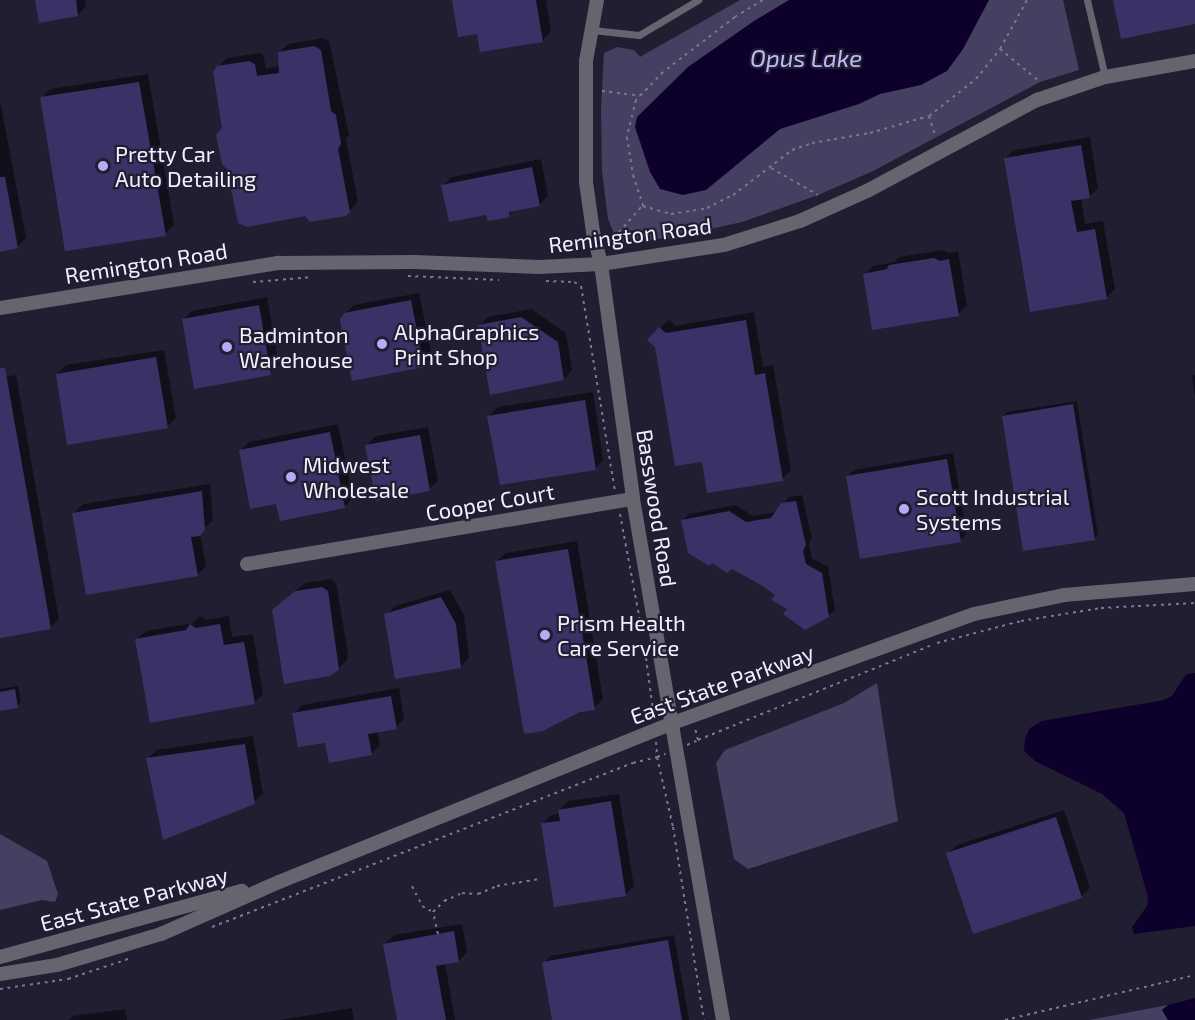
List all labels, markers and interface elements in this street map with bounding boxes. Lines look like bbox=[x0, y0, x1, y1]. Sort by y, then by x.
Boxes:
water label: Opus Lake bbox=[750, 44, 862, 72]
place label: Pretty Car Auto Detailing bbox=[115, 140, 256, 192]
marker: Pretty Car Auto Detailing bbox=[96, 159, 110, 173]
street label: Remington Road bbox=[547, 212, 713, 258]
street label: Remington Road bbox=[63, 237, 229, 289]
place label: AlphaGraphics Print Shop bbox=[394, 318, 539, 370]
place label: Badminton Warehouse bbox=[239, 321, 353, 372]
marker: AlphaGraphics Print Shop bbox=[375, 337, 389, 351]
marker: Badminton Warehouse bbox=[220, 340, 234, 354]
street label: Basswood Road bbox=[632, 427, 682, 589]
place label: Midwest Wholesale bbox=[303, 451, 409, 502]
marker: Midwest Wholesale bbox=[284, 470, 298, 484]
street label: Cooper Court bbox=[423, 478, 557, 526]
place label: Scott Industrial Systems bbox=[916, 483, 1069, 534]
marker: Scott Industrial Systems bbox=[897, 502, 911, 516]
place label: Prism Health Care Service bbox=[557, 609, 686, 660]
marker: Prism Health Care Service bbox=[538, 628, 552, 642]
street label: East State Parkway bbox=[627, 639, 817, 729]
street label: East State Parkway bbox=[37, 861, 231, 937]

